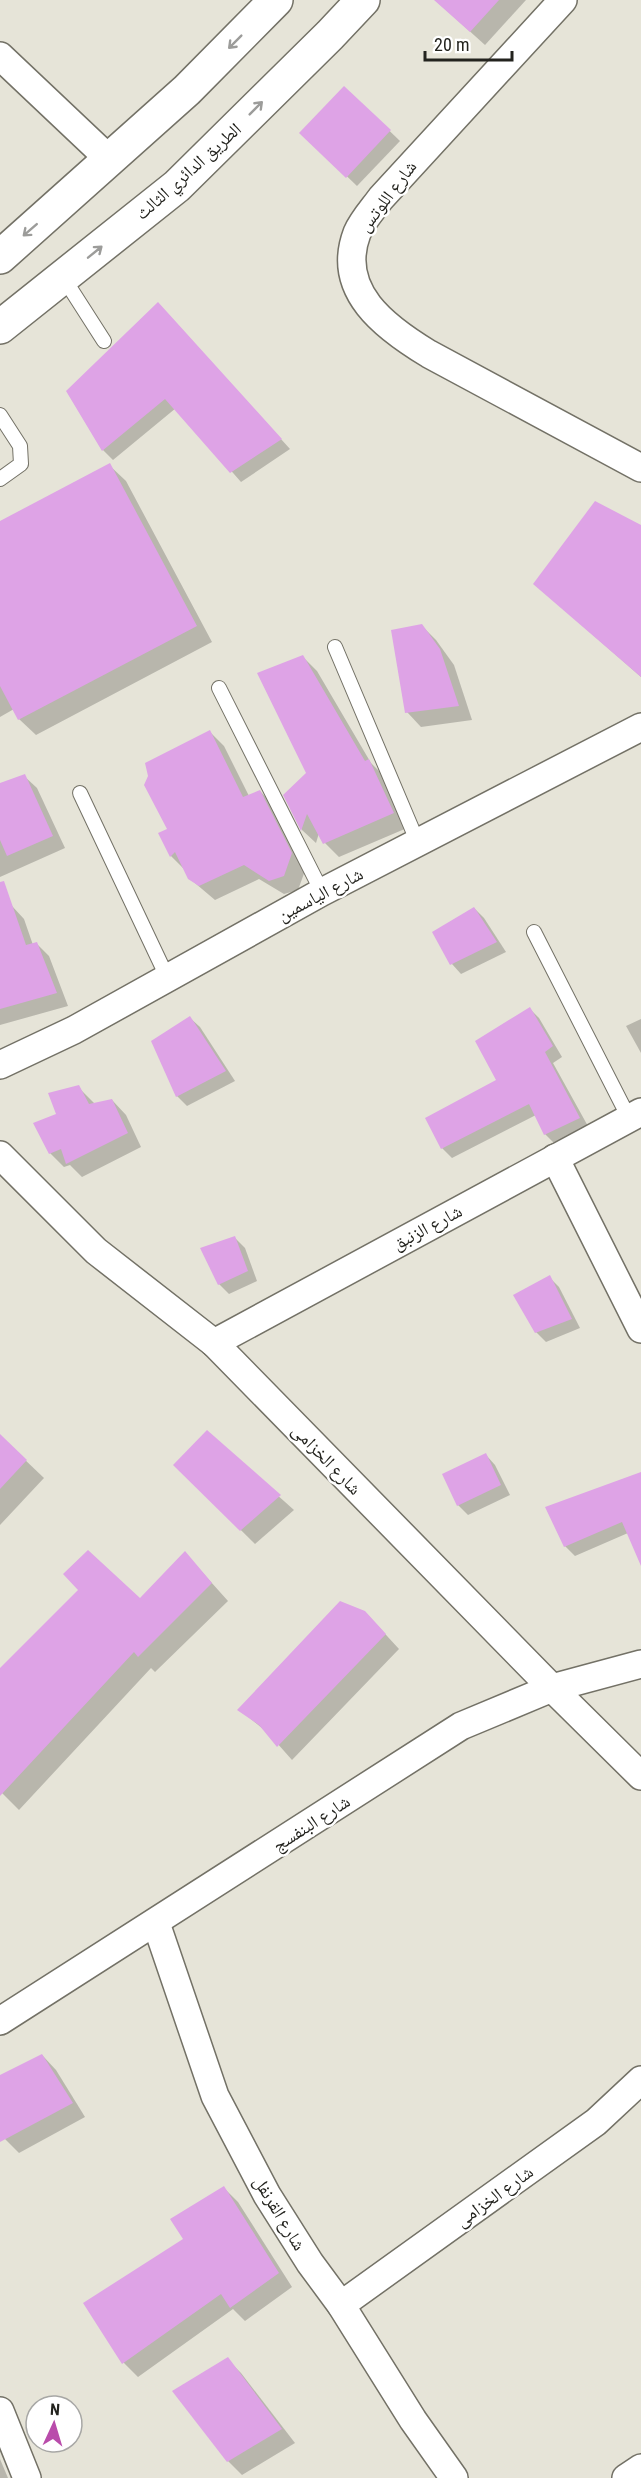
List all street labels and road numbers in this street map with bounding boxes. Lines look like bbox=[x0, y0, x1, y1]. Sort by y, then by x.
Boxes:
street label: الطريق الدائري الثالث bbox=[131, 118, 248, 227]
street label: شارع اللوتس bbox=[353, 156, 421, 236]
street label: شارع الياسمين bbox=[274, 863, 367, 926]
street label: شارع الزنبق bbox=[389, 1200, 466, 1255]
street label: شارع الخزامى bbox=[287, 1419, 366, 1500]
street label: شارع البنفسج bbox=[268, 1790, 355, 1857]
street label: شارع الخزامى bbox=[451, 2161, 537, 2232]
street label: شارع القرنفل bbox=[249, 2172, 310, 2255]

